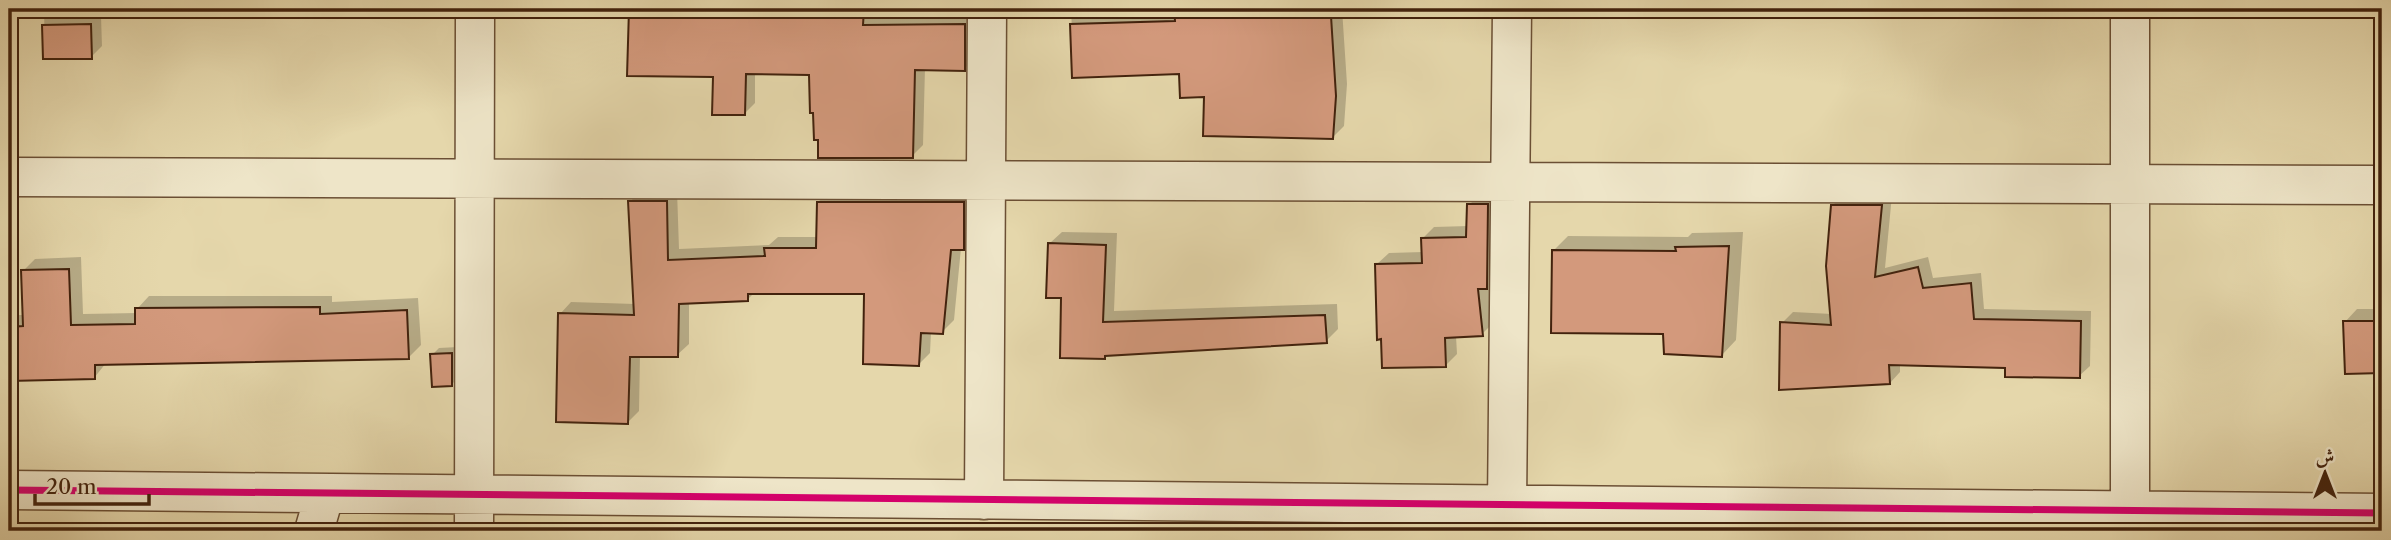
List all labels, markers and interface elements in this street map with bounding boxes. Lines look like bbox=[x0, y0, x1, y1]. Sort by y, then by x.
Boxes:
north arrow bbox=[2290, 438, 2360, 508]
text: ش bbox=[2316, 445, 2334, 468]
scale bar bbox=[35, 463, 149, 507]
text: 20 m bbox=[46, 474, 97, 499]

